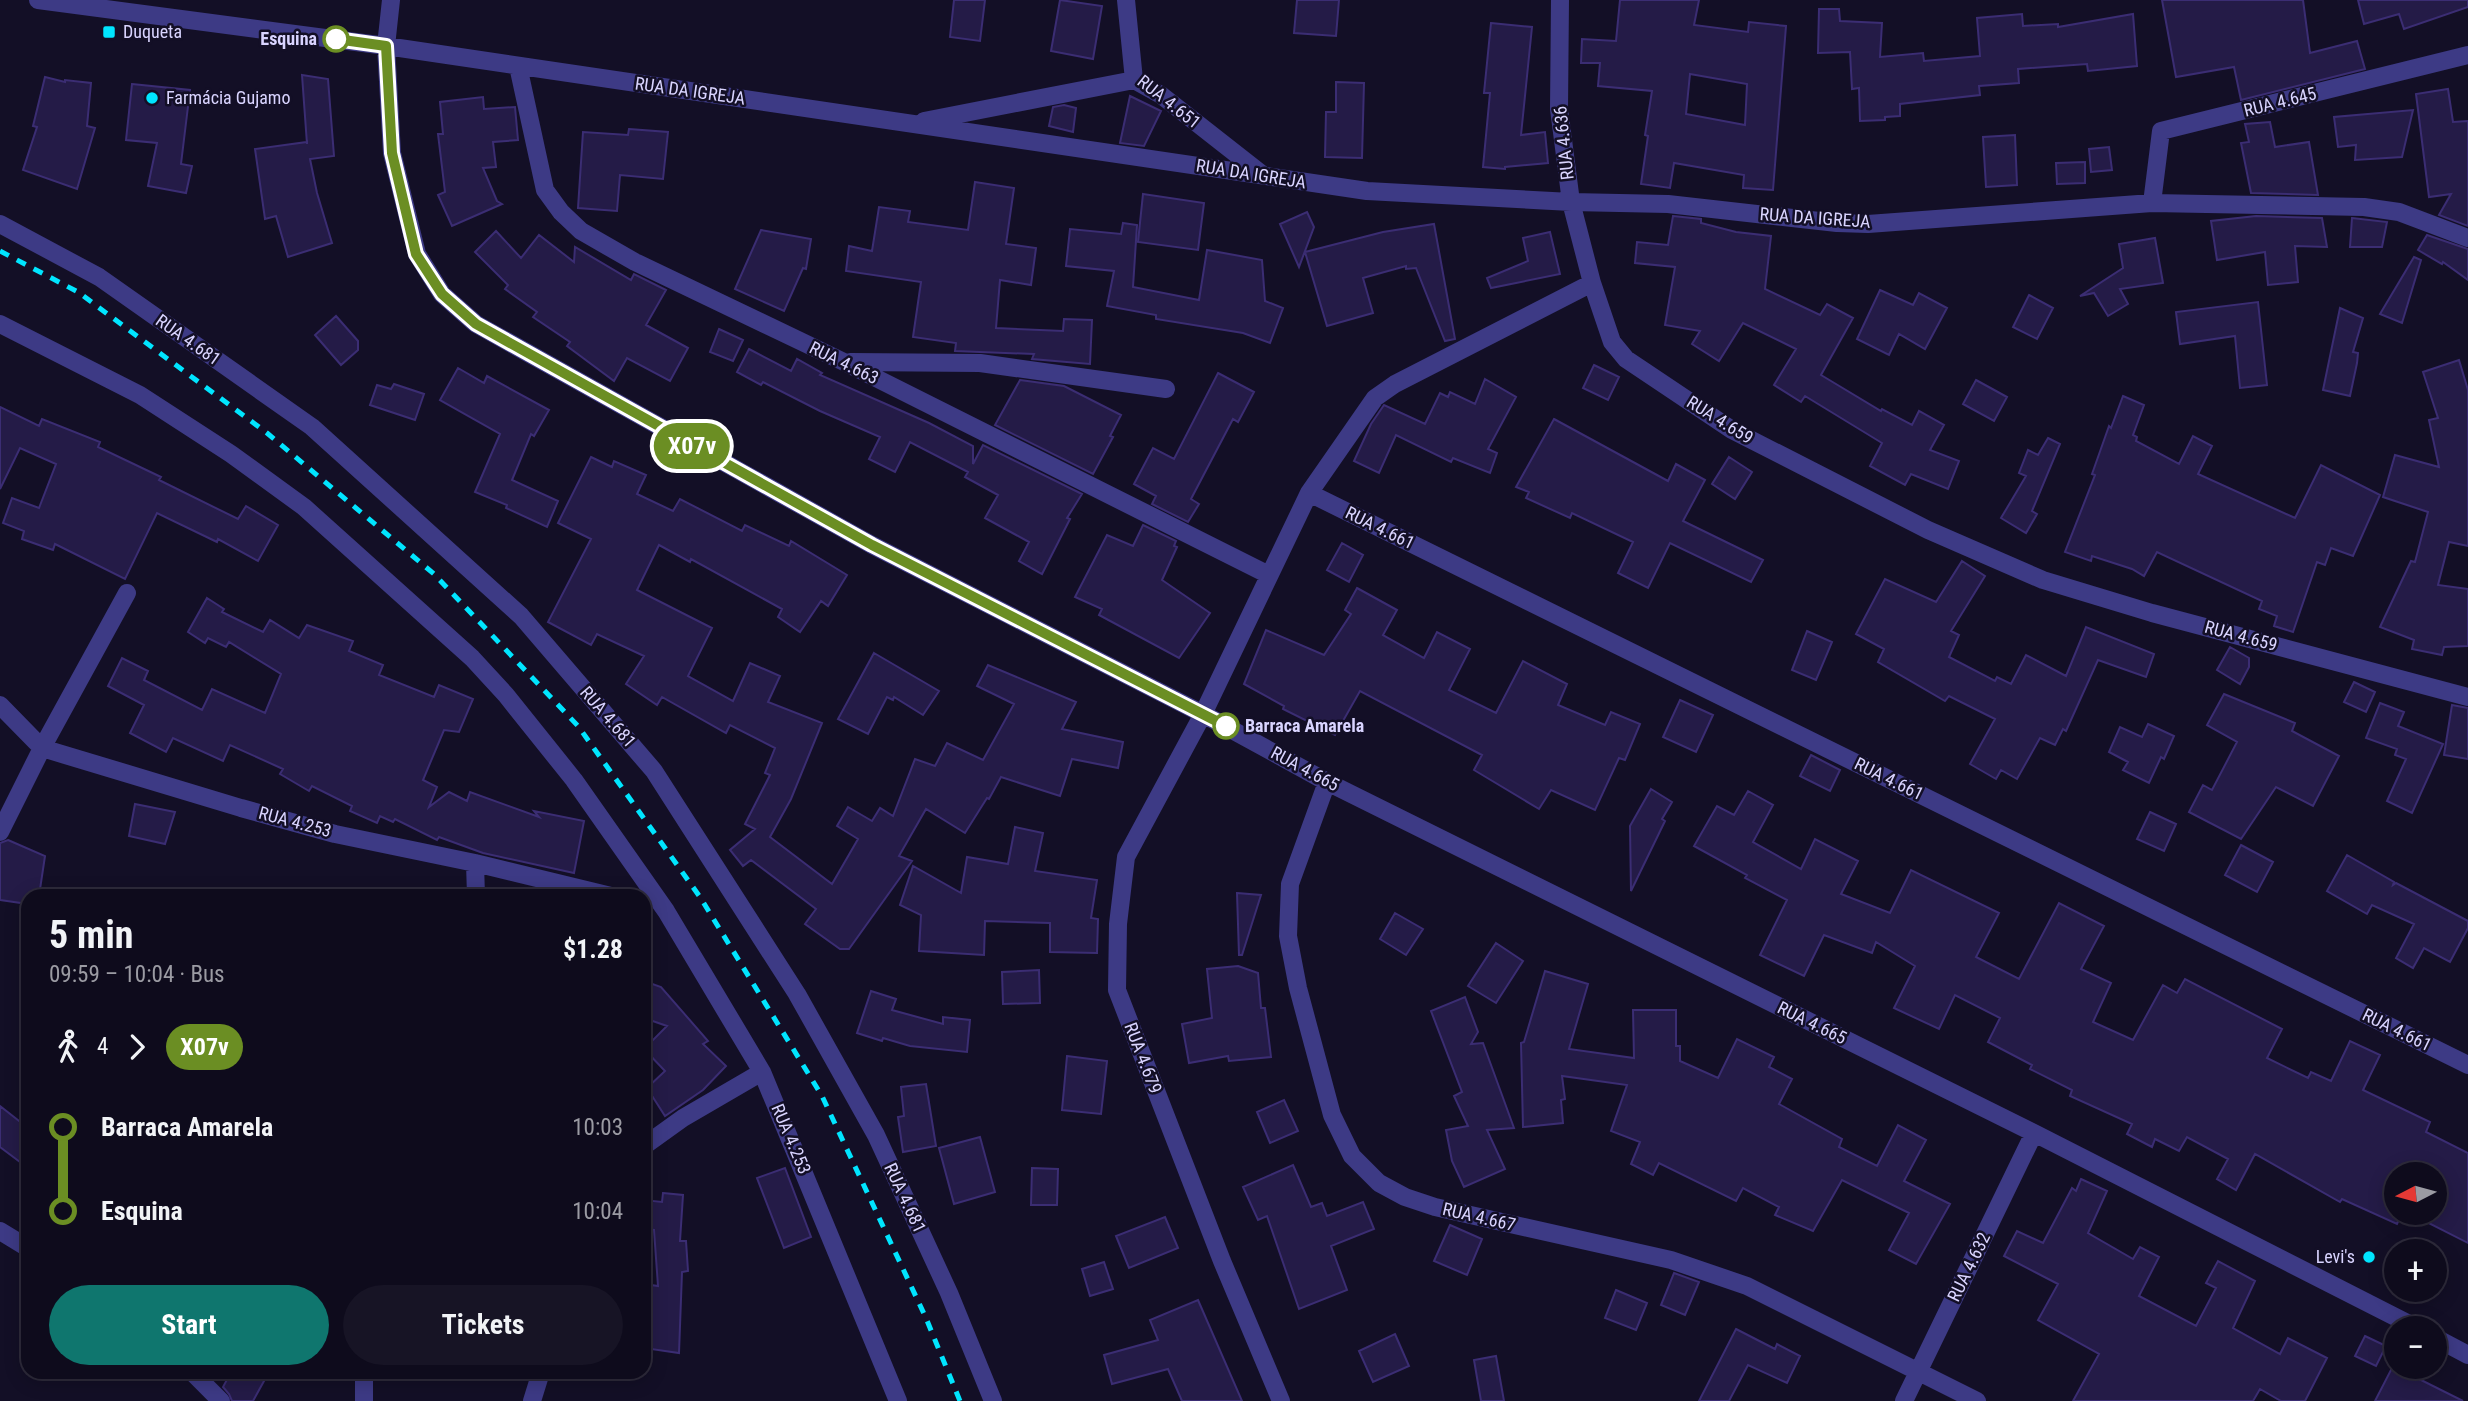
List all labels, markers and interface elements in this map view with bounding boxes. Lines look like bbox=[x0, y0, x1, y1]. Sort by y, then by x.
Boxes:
place label: Duqueta bbox=[123, 21, 182, 42]
marker: Duqueta bbox=[101, 24, 117, 40]
marker: Esquina bbox=[323, 26, 349, 52]
place label: Esquina bbox=[260, 28, 317, 49]
street label: RUA 4.651 bbox=[1134, 70, 1205, 133]
street label: RUA DA IGREJA bbox=[634, 72, 747, 109]
street label: RUA 4.645 bbox=[2241, 82, 2319, 121]
place label: Farmácia Gujamo bbox=[166, 87, 290, 108]
marker: Farmácia Gujamo bbox=[144, 90, 160, 106]
street label: RUA 4.636 bbox=[1549, 105, 1578, 181]
street label: RUA DA IGREJA bbox=[1195, 154, 1308, 193]
street label: RUA DA IGREJA bbox=[1759, 203, 1872, 232]
street label: RUA 4.681 bbox=[152, 310, 225, 369]
street label: RUA 4.663 bbox=[806, 337, 882, 388]
street label: RUA 4.659 bbox=[1683, 391, 1757, 448]
line badge: X07v bbox=[643, 423, 741, 469]
text: X07v bbox=[668, 432, 716, 460]
street label: RUA 4.661 bbox=[1342, 502, 1418, 553]
street label: RUA 4.659 bbox=[2203, 616, 2280, 655]
street label: RUA 4.681 bbox=[576, 682, 641, 752]
marker: Barraca Amarela bbox=[1213, 713, 1239, 739]
place label: Barraca Amarela bbox=[1245, 715, 1364, 736]
street label: RUA 4.665 bbox=[1268, 742, 1343, 795]
street label: RUA 4.661 bbox=[1851, 753, 1927, 804]
street label: RUA 4.253 bbox=[257, 802, 334, 841]
text: 5 min bbox=[49, 913, 133, 957]
text: $1.28 bbox=[563, 934, 623, 964]
text: 09:59 – 10:04 · Bus bbox=[49, 961, 225, 988]
street label: RUA 4.665 bbox=[1774, 997, 1850, 1048]
street label: RUA 4.661 bbox=[2359, 1004, 2435, 1055]
street label: RUA 4.679 bbox=[1120, 1019, 1167, 1096]
icon: walk bbox=[49, 1028, 87, 1066]
icon: forward bbox=[118, 1028, 156, 1066]
text: 4 bbox=[97, 1033, 108, 1060]
text: X07v bbox=[180, 1033, 229, 1061]
street label: RUA 4.253 bbox=[767, 1101, 816, 1177]
text: Barraca Amarela bbox=[101, 1112, 273, 1142]
text: 10:03 bbox=[572, 1114, 623, 1141]
street label: RUA 4.681 bbox=[880, 1160, 931, 1236]
north arrow bbox=[2384, 1162, 2446, 1225]
map controls bbox=[2384, 1162, 2447, 1379]
text: Esquina bbox=[101, 1196, 183, 1226]
text: 10:04 bbox=[572, 1198, 623, 1225]
street label: RUA 4.667 bbox=[1441, 1198, 1518, 1235]
street label: RUA 4.632 bbox=[1943, 1229, 1994, 1305]
button: + bbox=[2384, 1239, 2447, 1302]
place label: Levi's bbox=[2316, 1246, 2355, 1267]
marker: Levi's bbox=[2361, 1249, 2377, 1265]
button: Start bbox=[49, 1285, 329, 1365]
button: Tickets bbox=[343, 1285, 623, 1365]
button: − bbox=[2384, 1316, 2447, 1379]

